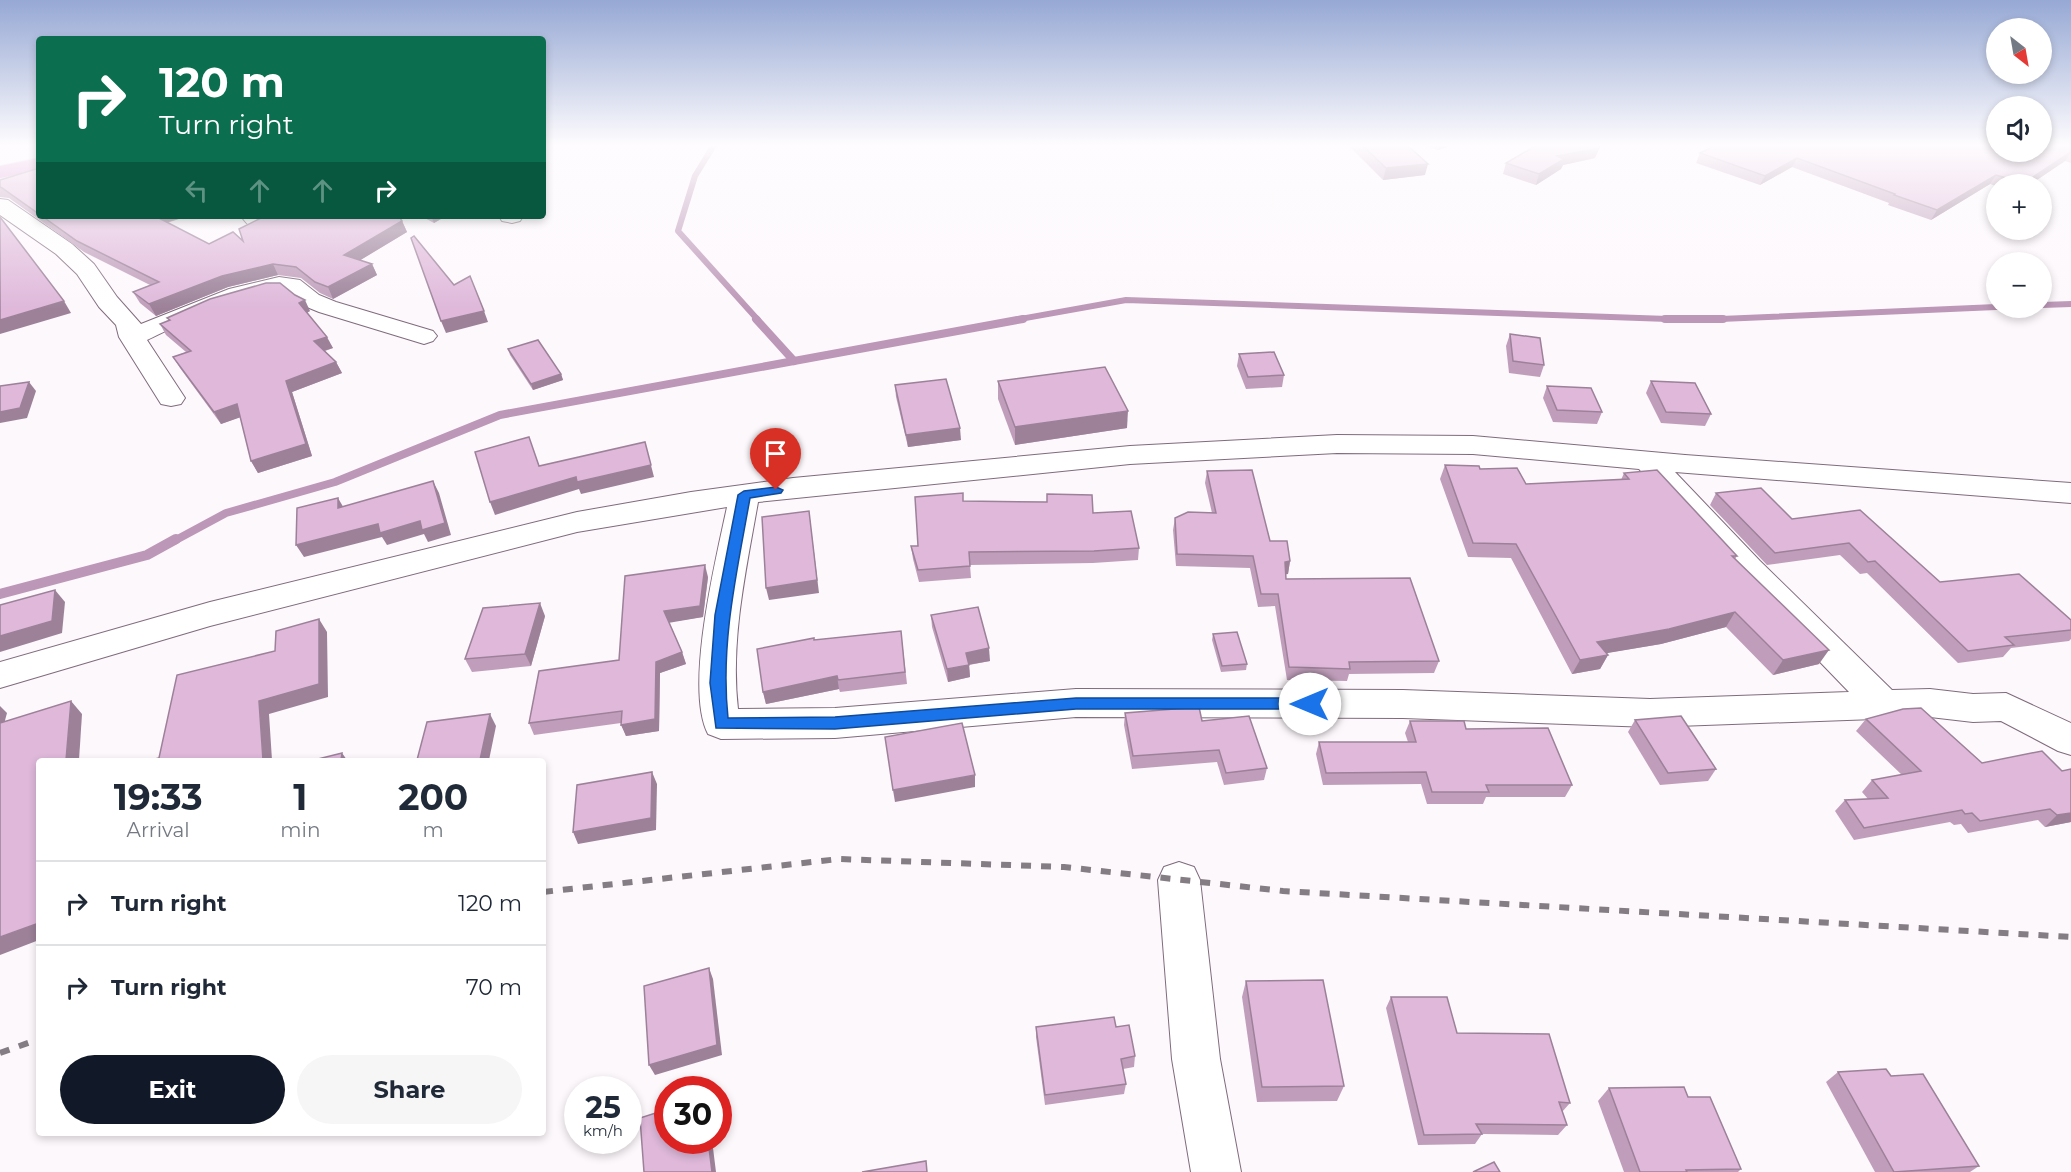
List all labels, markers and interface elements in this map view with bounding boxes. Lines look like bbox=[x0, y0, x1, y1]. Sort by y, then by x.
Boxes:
north arrow bbox=[1986, 18, 2052, 84]
map controls bbox=[1986, 18, 2052, 318]
text: 120 m bbox=[159, 56, 285, 108]
icon: right bbox=[60, 60, 138, 138]
button: sound bbox=[1986, 96, 2052, 162]
text: Turn right bbox=[159, 108, 294, 141]
icon: left bbox=[180, 174, 213, 207]
icon: ahead bbox=[243, 174, 276, 207]
icon: ahead bbox=[306, 174, 339, 207]
icon: right bbox=[369, 174, 402, 207]
button: + bbox=[1986, 174, 2052, 240]
button: − bbox=[1986, 252, 2052, 318]
pin bbox=[750, 428, 801, 490]
icon: arrive bbox=[759, 437, 792, 470]
position arrow bbox=[1278, 672, 1342, 736]
text: 19:33 bbox=[114, 775, 203, 819]
text: 1 bbox=[293, 775, 307, 819]
text: 200 bbox=[398, 775, 468, 819]
text: Arrival bbox=[127, 818, 190, 842]
text: min bbox=[280, 818, 320, 842]
text: m bbox=[423, 818, 444, 842]
icon: right bbox=[60, 887, 93, 920]
text: Turn right bbox=[111, 890, 226, 917]
text: 120 m bbox=[458, 890, 522, 917]
icon: right bbox=[60, 971, 93, 1004]
text: Turn right bbox=[111, 974, 226, 1001]
text: 70 m bbox=[466, 974, 522, 1001]
button: Exit bbox=[60, 1055, 285, 1124]
button: Share bbox=[297, 1055, 522, 1124]
speed limit sign: 30 bbox=[654, 1076, 732, 1154]
text: 25 bbox=[585, 1089, 621, 1126]
text: km/h bbox=[583, 1121, 623, 1140]

